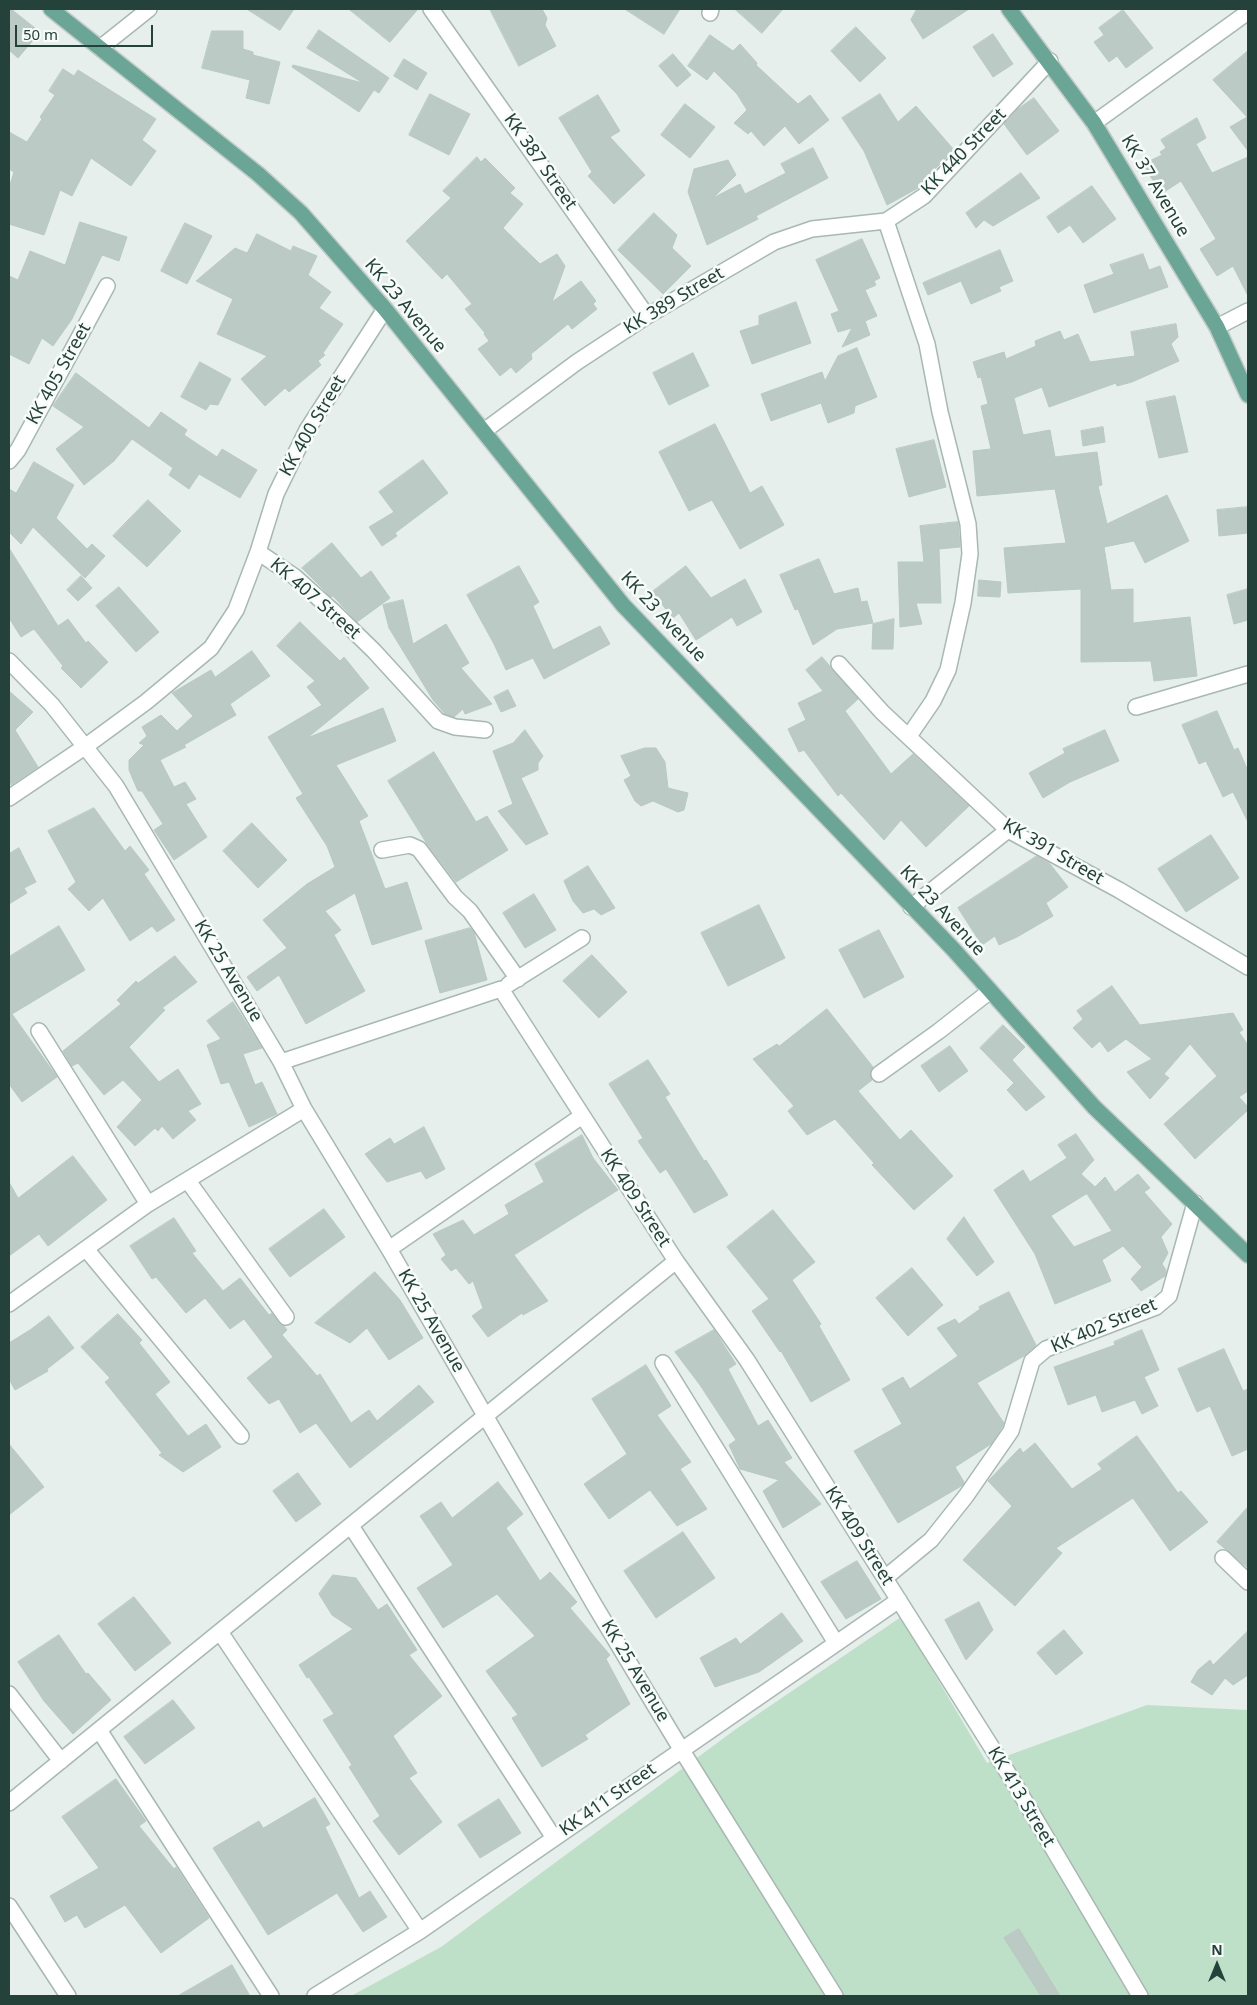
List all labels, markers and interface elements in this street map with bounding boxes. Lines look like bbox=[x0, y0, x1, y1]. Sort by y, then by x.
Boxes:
scale bar bbox=[18, 15, 155, 47]
text: 50 m bbox=[23, 24, 58, 44]
street label: KK 440 Street bbox=[917, 104, 1011, 200]
street label: KK 387 Street bbox=[499, 110, 581, 214]
street label: KK 37 Avenue bbox=[1116, 131, 1194, 241]
street label: KK 23 Avenue bbox=[360, 255, 450, 357]
street label: KK 389 Street bbox=[620, 263, 728, 339]
street label: KK 405 Street bbox=[22, 319, 96, 429]
street label: KK 400 Street bbox=[275, 372, 351, 480]
street label: KK 407 Street bbox=[265, 554, 365, 644]
street label: KK 23 Avenue bbox=[616, 567, 710, 667]
street label: KK 391 Street bbox=[999, 814, 1107, 890]
street label: KK 23 Avenue bbox=[895, 861, 989, 961]
street label: KK 25 Avenue bbox=[189, 916, 267, 1026]
street label: KK 409 Street bbox=[595, 1145, 675, 1251]
street label: KK 25 Avenue bbox=[393, 1266, 469, 1376]
street label: KK 402 Street bbox=[1048, 1294, 1160, 1358]
street label: KK 409 Street bbox=[820, 1482, 898, 1590]
street label: KK 25 Avenue bbox=[596, 1616, 674, 1726]
street label: KK 413 Street bbox=[983, 1743, 1059, 1851]
street label: KK 411 Street bbox=[556, 1759, 660, 1841]
north arrow bbox=[1192, 1940, 1242, 1990]
text: N bbox=[1211, 1940, 1223, 1959]

